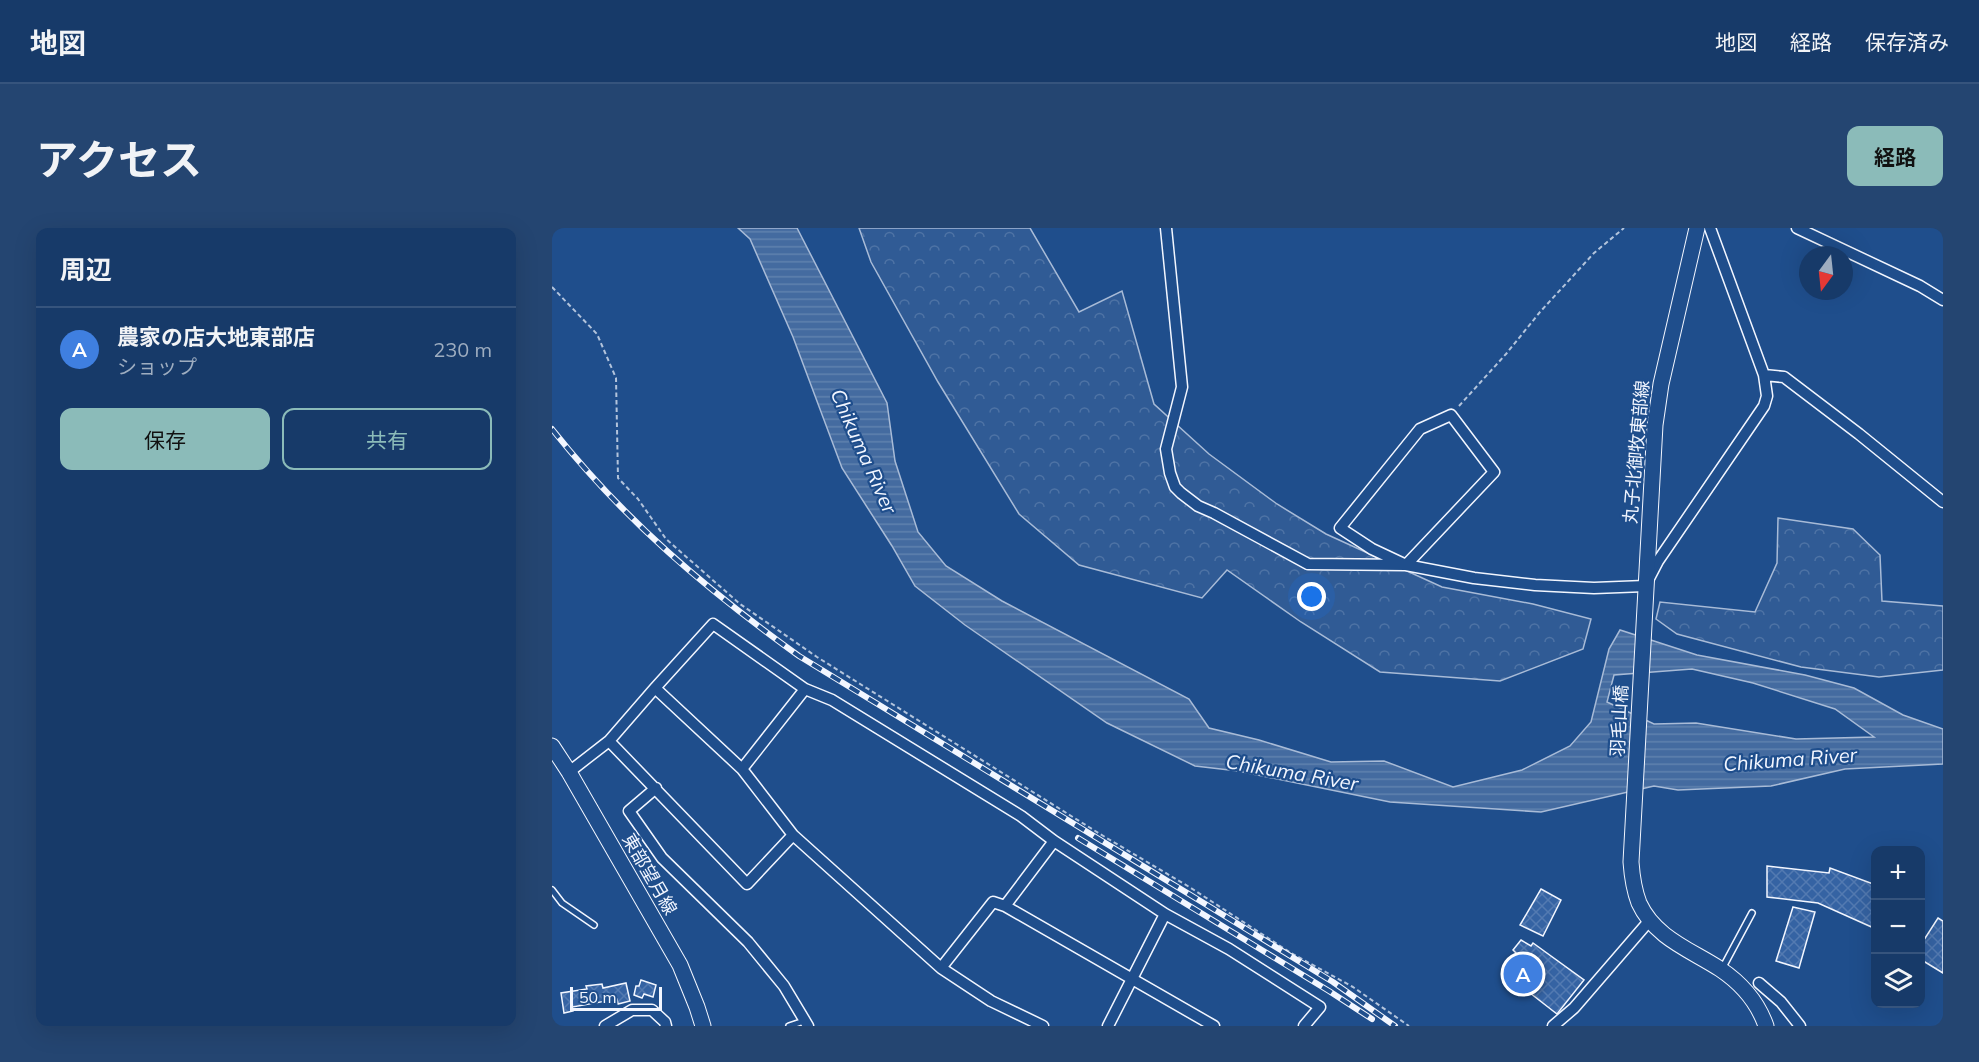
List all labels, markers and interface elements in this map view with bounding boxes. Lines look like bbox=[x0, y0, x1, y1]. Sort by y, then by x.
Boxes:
text: 地図 bbox=[30, 25, 86, 60]
text: 地図 bbox=[1715, 29, 1757, 55]
text: 経路 bbox=[1790, 29, 1832, 55]
text: 保存済み bbox=[1865, 29, 1949, 55]
button: 経路 bbox=[1847, 126, 1943, 186]
text: アクセス bbox=[36, 133, 202, 186]
north arrow bbox=[1799, 246, 1853, 300]
text: 周辺 bbox=[60, 253, 112, 286]
text: 農家の店大地東部店 bbox=[117, 323, 315, 351]
text: A bbox=[72, 337, 87, 362]
text: 230 m bbox=[433, 337, 492, 362]
text: ショップ bbox=[117, 354, 197, 379]
street label: 丸子北御牧東部線 bbox=[1618, 379, 1654, 525]
water label: Chikuma River bbox=[825, 385, 903, 518]
button: 保存 bbox=[60, 408, 270, 470]
button: 共有 bbox=[282, 408, 492, 470]
your location bbox=[1297, 582, 1326, 611]
street label: 羽毛山橋 bbox=[1606, 684, 1632, 758]
water label: Chikuma River bbox=[1722, 742, 1858, 776]
water label: Chikuma River bbox=[1224, 748, 1361, 796]
street label: 東部望月線 bbox=[618, 829, 682, 919]
map controls bbox=[1871, 846, 1925, 1008]
button: + bbox=[1871, 846, 1925, 900]
button: − bbox=[1871, 900, 1925, 954]
pin: A bbox=[1504, 952, 1542, 996]
button: layers bbox=[1871, 954, 1925, 1008]
scale bar bbox=[570, 984, 662, 1012]
text: 50 m bbox=[579, 987, 616, 1007]

